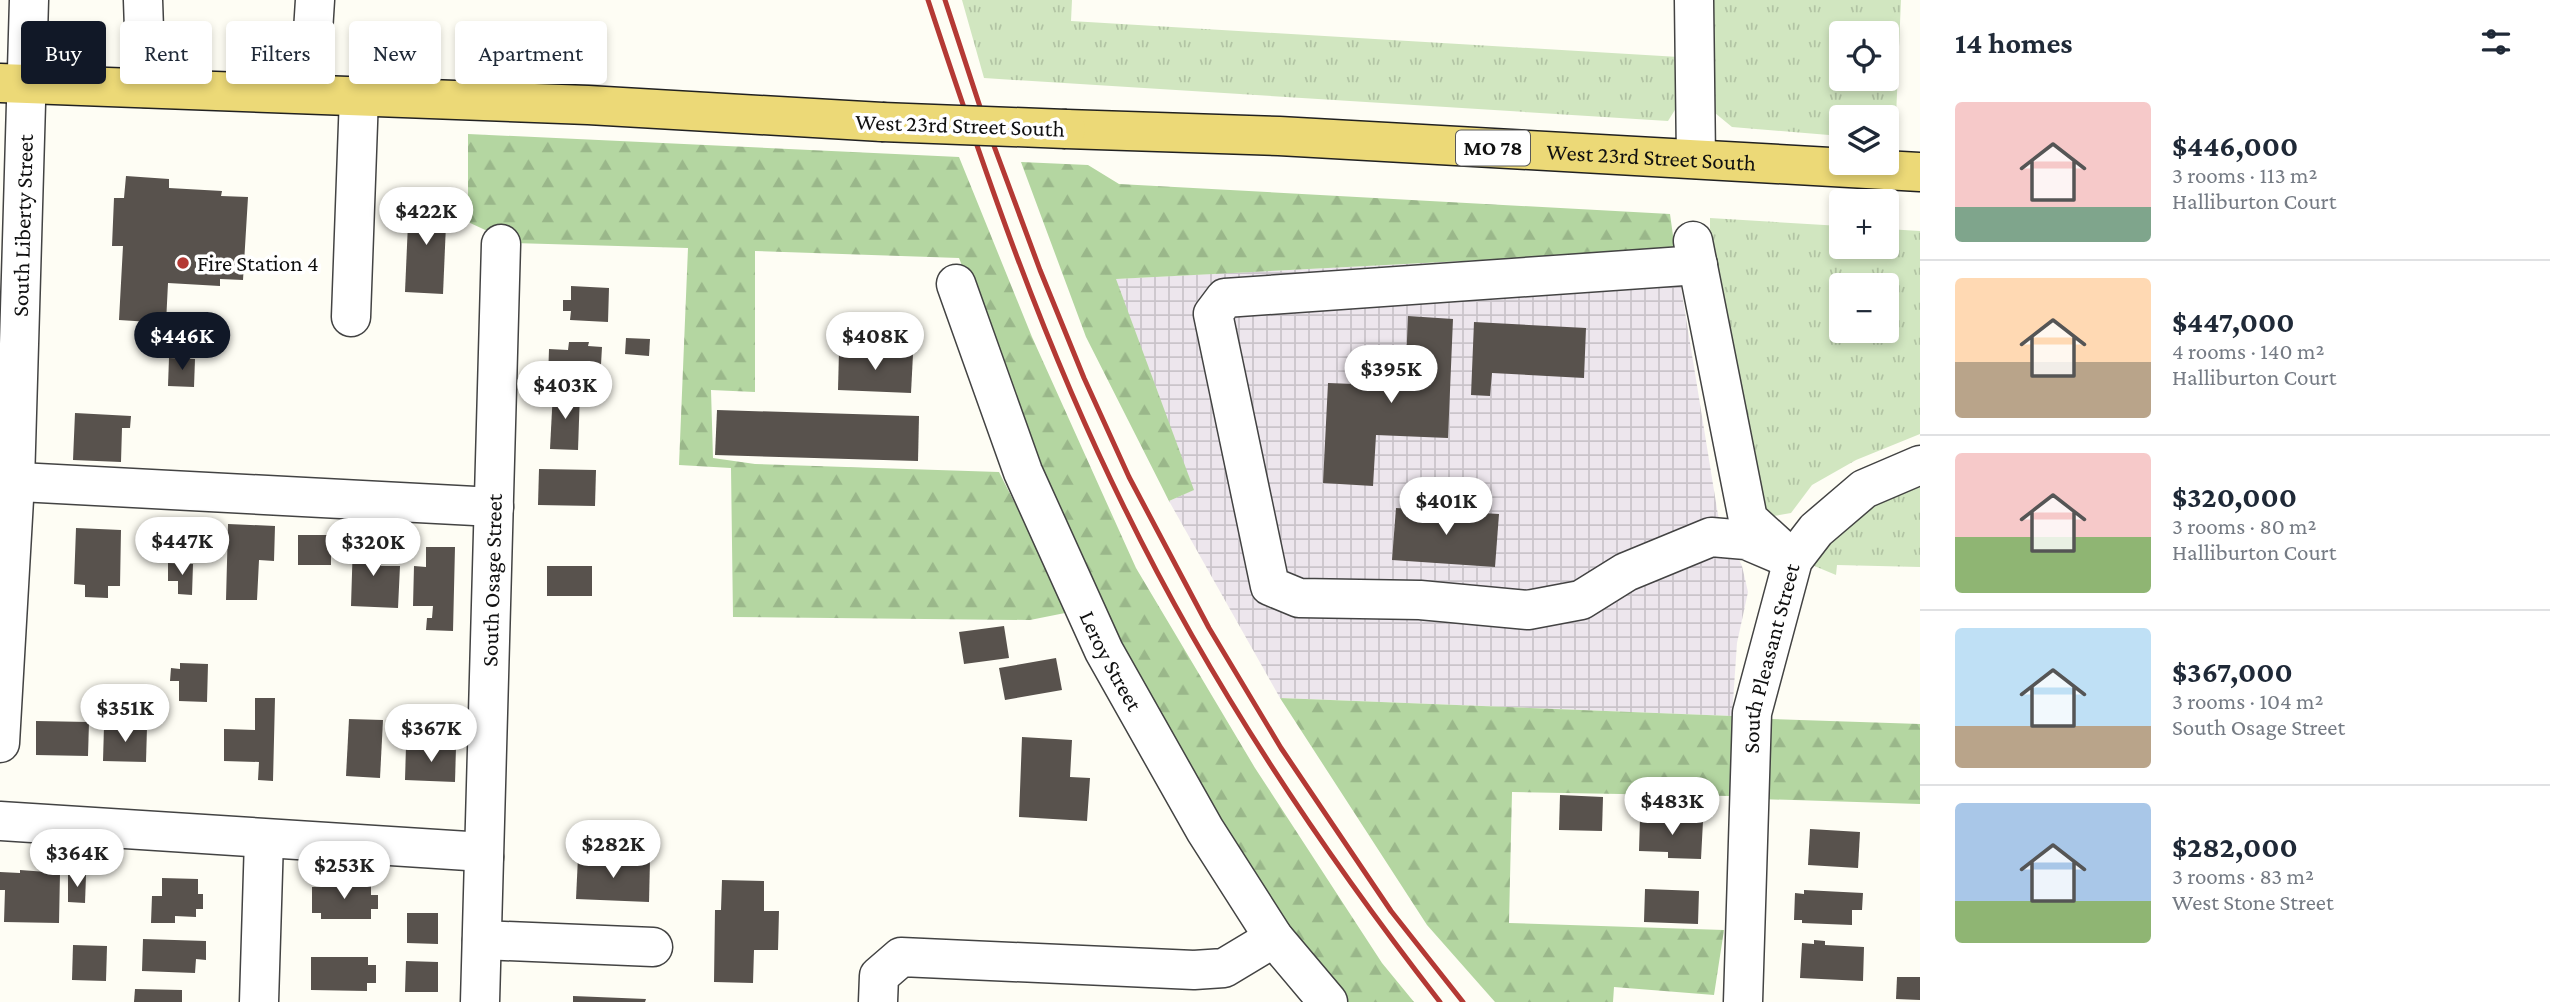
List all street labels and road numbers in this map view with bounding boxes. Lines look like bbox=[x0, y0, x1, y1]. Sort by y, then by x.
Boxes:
street label: West 23rd Street South bbox=[855, 108, 1065, 142]
road number: MO 78 bbox=[1456, 130, 1530, 166]
street label: South Liberty Street bbox=[7, 134, 38, 317]
street label: West 23rd Street South bbox=[1546, 138, 1757, 176]
street label: South Osage Street bbox=[476, 493, 507, 667]
street label: South Pleasant Street bbox=[1738, 560, 1805, 754]
street label: Leroy Street bbox=[1075, 607, 1148, 716]

